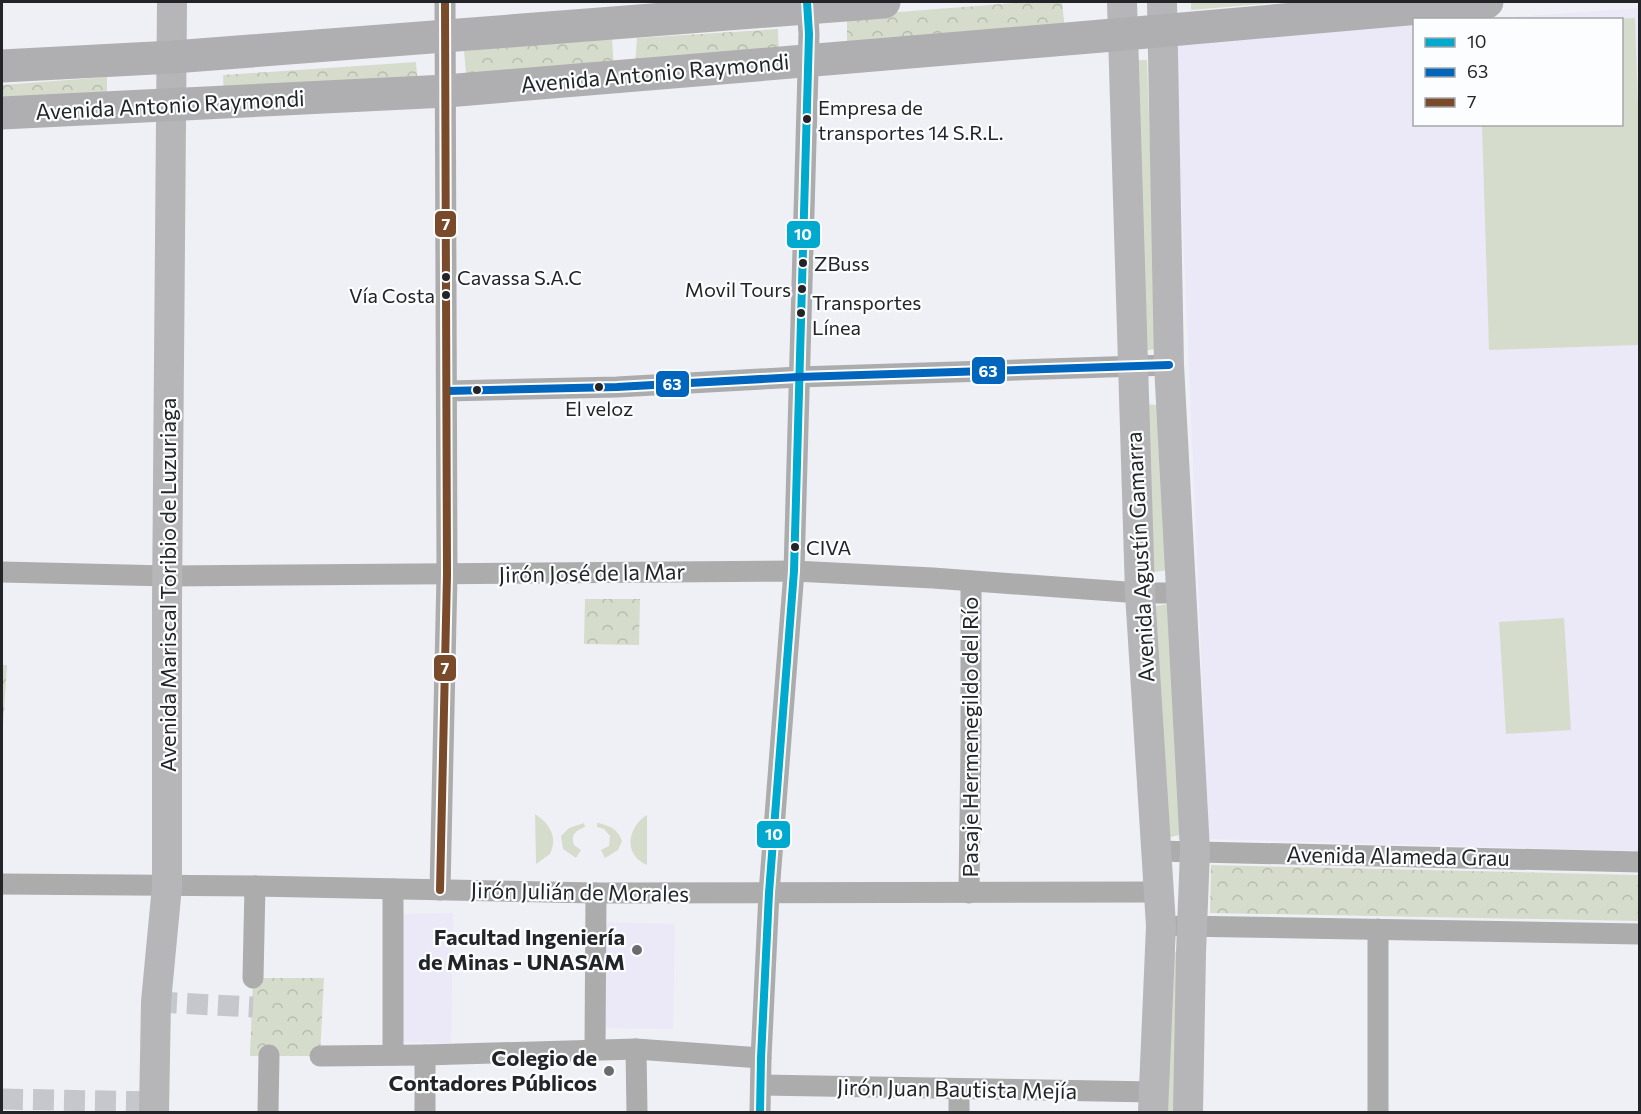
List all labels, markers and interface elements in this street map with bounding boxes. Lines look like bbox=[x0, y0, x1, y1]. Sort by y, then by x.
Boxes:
legend bbox=[1413, 18, 1623, 126]
text: 10 bbox=[1467, 30, 1486, 52]
street label: Avenida Antonio Raymondi bbox=[520, 47, 790, 98]
text: 63 bbox=[1467, 60, 1488, 82]
street label: Avenida Antonio Raymondi bbox=[35, 84, 305, 125]
text: 7 bbox=[1467, 90, 1477, 112]
place label: Empresa de transportes 14 S.R.L. bbox=[818, 95, 1003, 144]
marker: Empresa de transportes 14 S.R.L. bbox=[801, 113, 813, 125]
line badge: 7 bbox=[434, 210, 457, 238]
text: 7 bbox=[442, 214, 451, 233]
line badge: 10 bbox=[786, 220, 821, 249]
text: 10 bbox=[794, 224, 812, 243]
place label: ZBuss bbox=[814, 251, 870, 275]
marker: ZBuss bbox=[797, 257, 809, 269]
place label: Cavassa S.A.C bbox=[457, 265, 582, 289]
marker: Cavassa S.A.C bbox=[440, 271, 452, 283]
place label: Movil Tours bbox=[685, 277, 791, 301]
place label: Vía Costa bbox=[349, 283, 435, 307]
marker: Movil Tours bbox=[796, 283, 808, 295]
marker: Vía Costa bbox=[440, 289, 452, 301]
place label: Transportes Línea bbox=[812, 290, 921, 339]
marker: Transportes Línea bbox=[795, 307, 807, 319]
line badge: 63 bbox=[971, 356, 1006, 385]
text: 63 bbox=[978, 361, 998, 380]
line badge: 63 bbox=[655, 370, 690, 398]
text: 63 bbox=[662, 374, 682, 393]
marker: El veloz bbox=[593, 381, 605, 393]
unlabelled marker bbox=[471, 384, 483, 396]
place label: El veloz bbox=[565, 396, 633, 420]
street label: Avenida Mariscal Toribio de Luzuriaga bbox=[154, 398, 181, 772]
street label: Avenida Agustín Gamarra bbox=[1119, 431, 1160, 683]
place label: CIVA bbox=[806, 535, 852, 559]
marker: CIVA bbox=[789, 541, 801, 553]
street label: Jirón José de la Mar bbox=[498, 557, 686, 588]
street label: Pasaje Hermenegildo del Río bbox=[956, 596, 983, 878]
line badge: 7 bbox=[433, 654, 457, 682]
text: 7 bbox=[441, 658, 450, 677]
line badge: 10 bbox=[756, 820, 791, 849]
text: 10 bbox=[765, 824, 783, 843]
street label: Avenida Alameda Grau bbox=[1286, 840, 1510, 871]
street label: Jirón Julián de Morales bbox=[471, 876, 690, 907]
place label: Facultad Ingeniería de Minas - UNASAM bbox=[418, 923, 625, 975]
marker: Facultad Ingeniería de Minas - UNASAM bbox=[630, 943, 644, 957]
place label: Colegio de Contadores Públicos bbox=[389, 1044, 597, 1096]
marker: Colegio de Contadores Públicos bbox=[602, 1064, 616, 1078]
street label: Jirón Juan Bautista Mejía bbox=[837, 1073, 1077, 1104]

